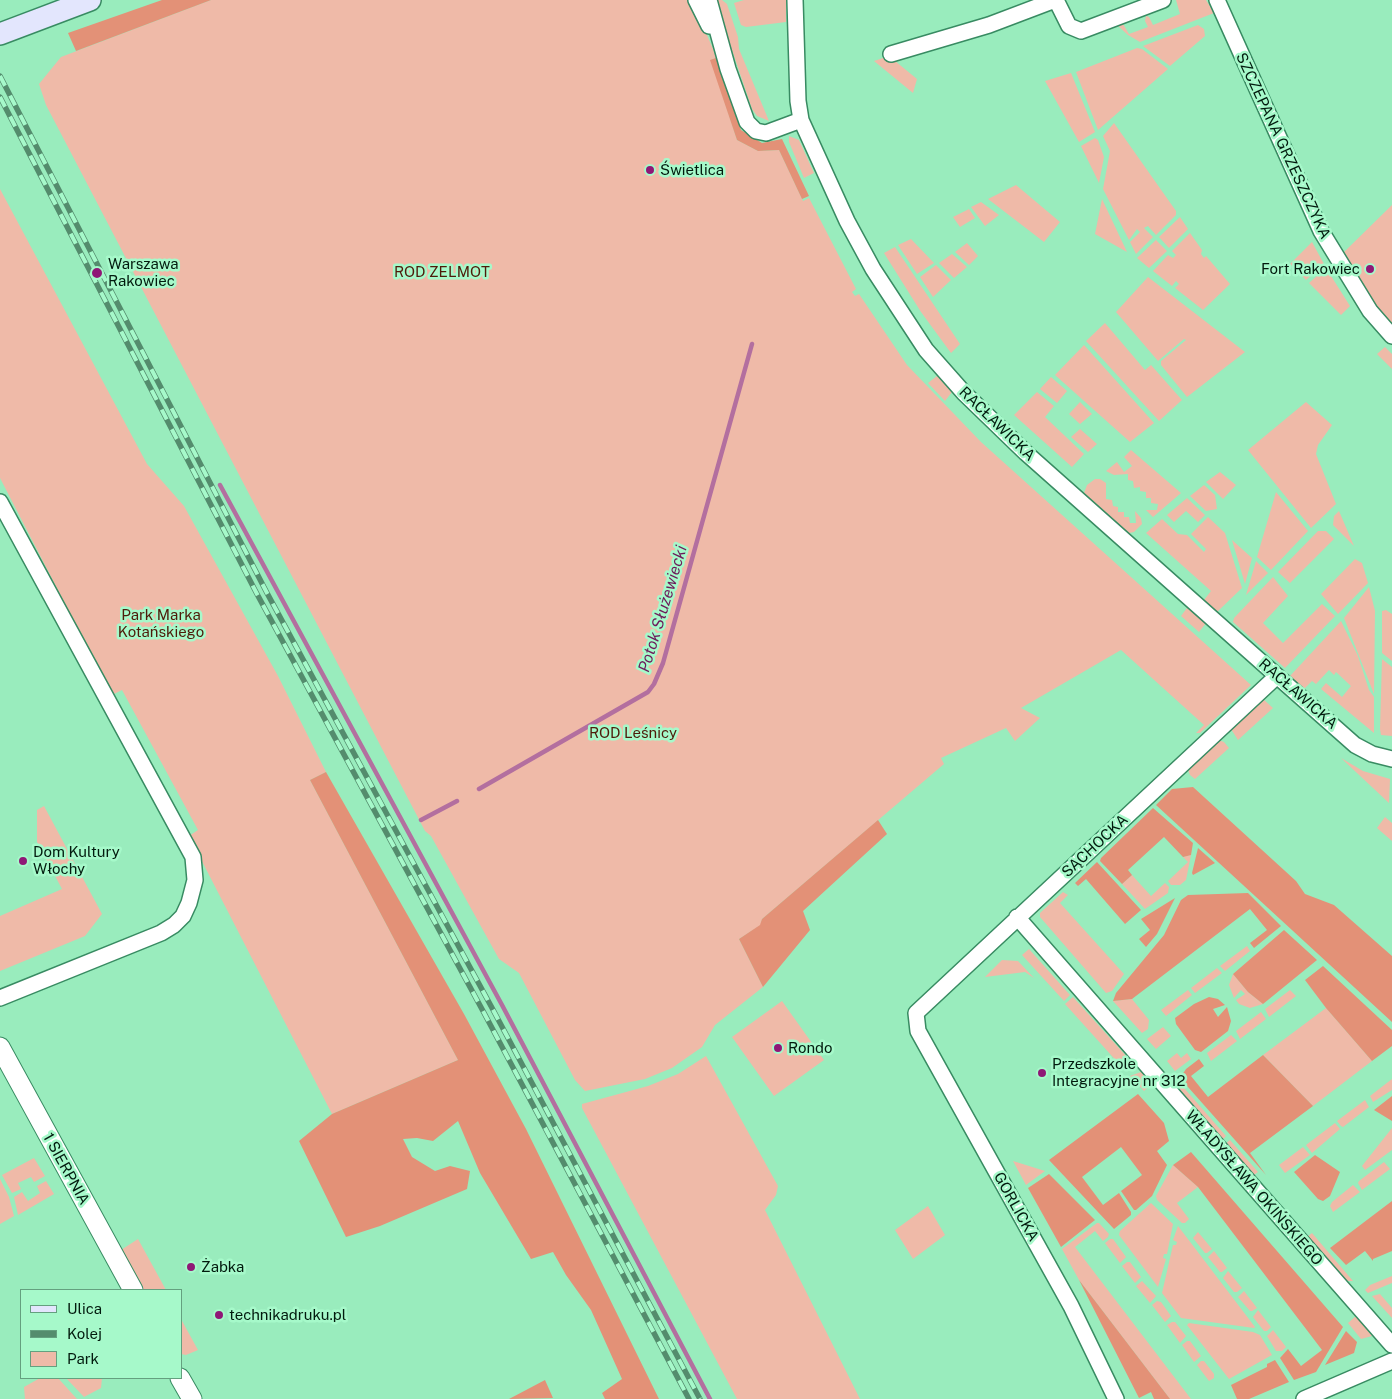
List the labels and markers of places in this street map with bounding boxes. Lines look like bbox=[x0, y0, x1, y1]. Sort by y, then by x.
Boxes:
place label: Świetlica bbox=[660, 161, 724, 179]
marker: Świetlica bbox=[644, 164, 656, 176]
place label: Warszawa Rakowiec bbox=[108, 255, 178, 290]
place label: Fort Rakowiec bbox=[1261, 260, 1360, 278]
marker: Fort Rakowiec bbox=[1364, 263, 1376, 275]
marker: Warszawa Rakowiec bbox=[90, 266, 104, 280]
place label: Dom Kultury Włochy bbox=[33, 843, 120, 878]
marker: Dom Kultury Włochy bbox=[17, 855, 29, 867]
place label: Rondo bbox=[788, 1039, 832, 1057]
marker: Rondo bbox=[772, 1042, 784, 1054]
place label: Przedszkole Integracyjne nr 312 bbox=[1052, 1055, 1185, 1090]
marker: Przedszkole Integracyjne nr 312 bbox=[1036, 1067, 1048, 1079]
place label: Żabka bbox=[201, 1258, 244, 1276]
marker: Żabka bbox=[185, 1261, 197, 1273]
place label: technikadruku.pl bbox=[229, 1306, 346, 1324]
marker: technikadruku.pl bbox=[213, 1309, 225, 1321]

